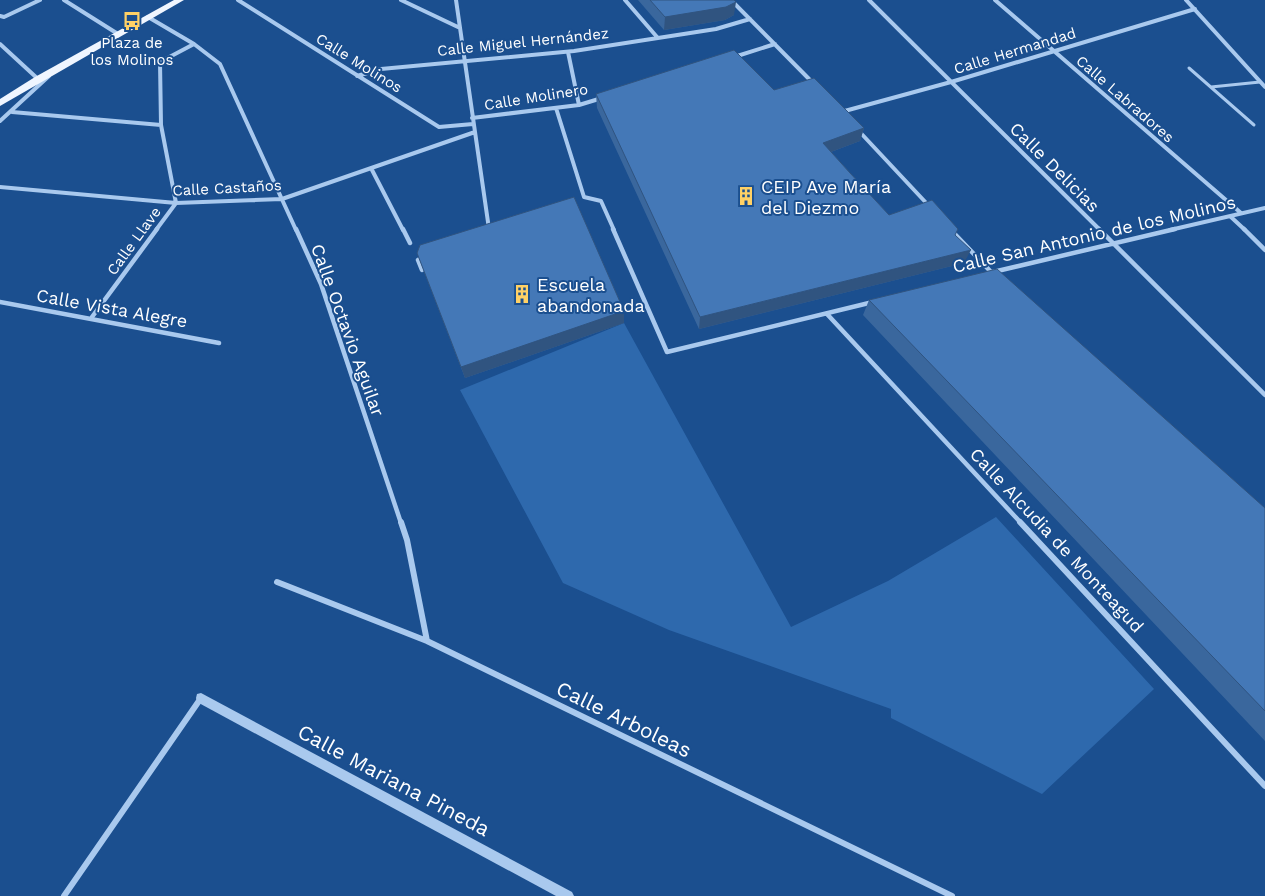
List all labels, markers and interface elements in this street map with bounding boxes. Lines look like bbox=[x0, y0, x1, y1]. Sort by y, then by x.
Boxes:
bus stop icon: Plaza de los Molinos bbox=[121, 10, 143, 32]
street label: Calle Miguel Hernández bbox=[436, 24, 610, 60]
street label: Calle Hermandad bbox=[952, 24, 1078, 78]
street label: Calle Molinos bbox=[313, 29, 405, 97]
place label: Plaza de los Molinos bbox=[90, 34, 174, 69]
street label: Calle Labradores bbox=[1072, 52, 1178, 146]
street label: Calle Molinero bbox=[483, 80, 589, 114]
street label: Calle Delicias bbox=[1006, 118, 1104, 216]
street label: Calle Castaños bbox=[172, 176, 282, 200]
place label: CEIP Ave María del Diezmo bbox=[761, 176, 891, 218]
building icon: CEIP Ave María del Diezmo bbox=[735, 185, 757, 207]
street label: Calle San Antonio de los Molinos bbox=[950, 191, 1238, 277]
street label: Calle Llave bbox=[103, 203, 165, 279]
street label: Calle Octavio Aguilar bbox=[307, 241, 389, 419]
place label: Escuela abandonada bbox=[537, 274, 645, 316]
building icon: Escuela abandonada bbox=[511, 283, 533, 305]
street label: Calle Vista Alegre bbox=[35, 284, 189, 332]
street label: Calle Alcudia de Monteagud bbox=[966, 443, 1148, 637]
street label: Calle Arboleas bbox=[552, 675, 696, 763]
street label: Calle Mariana Pineda bbox=[294, 719, 495, 841]

